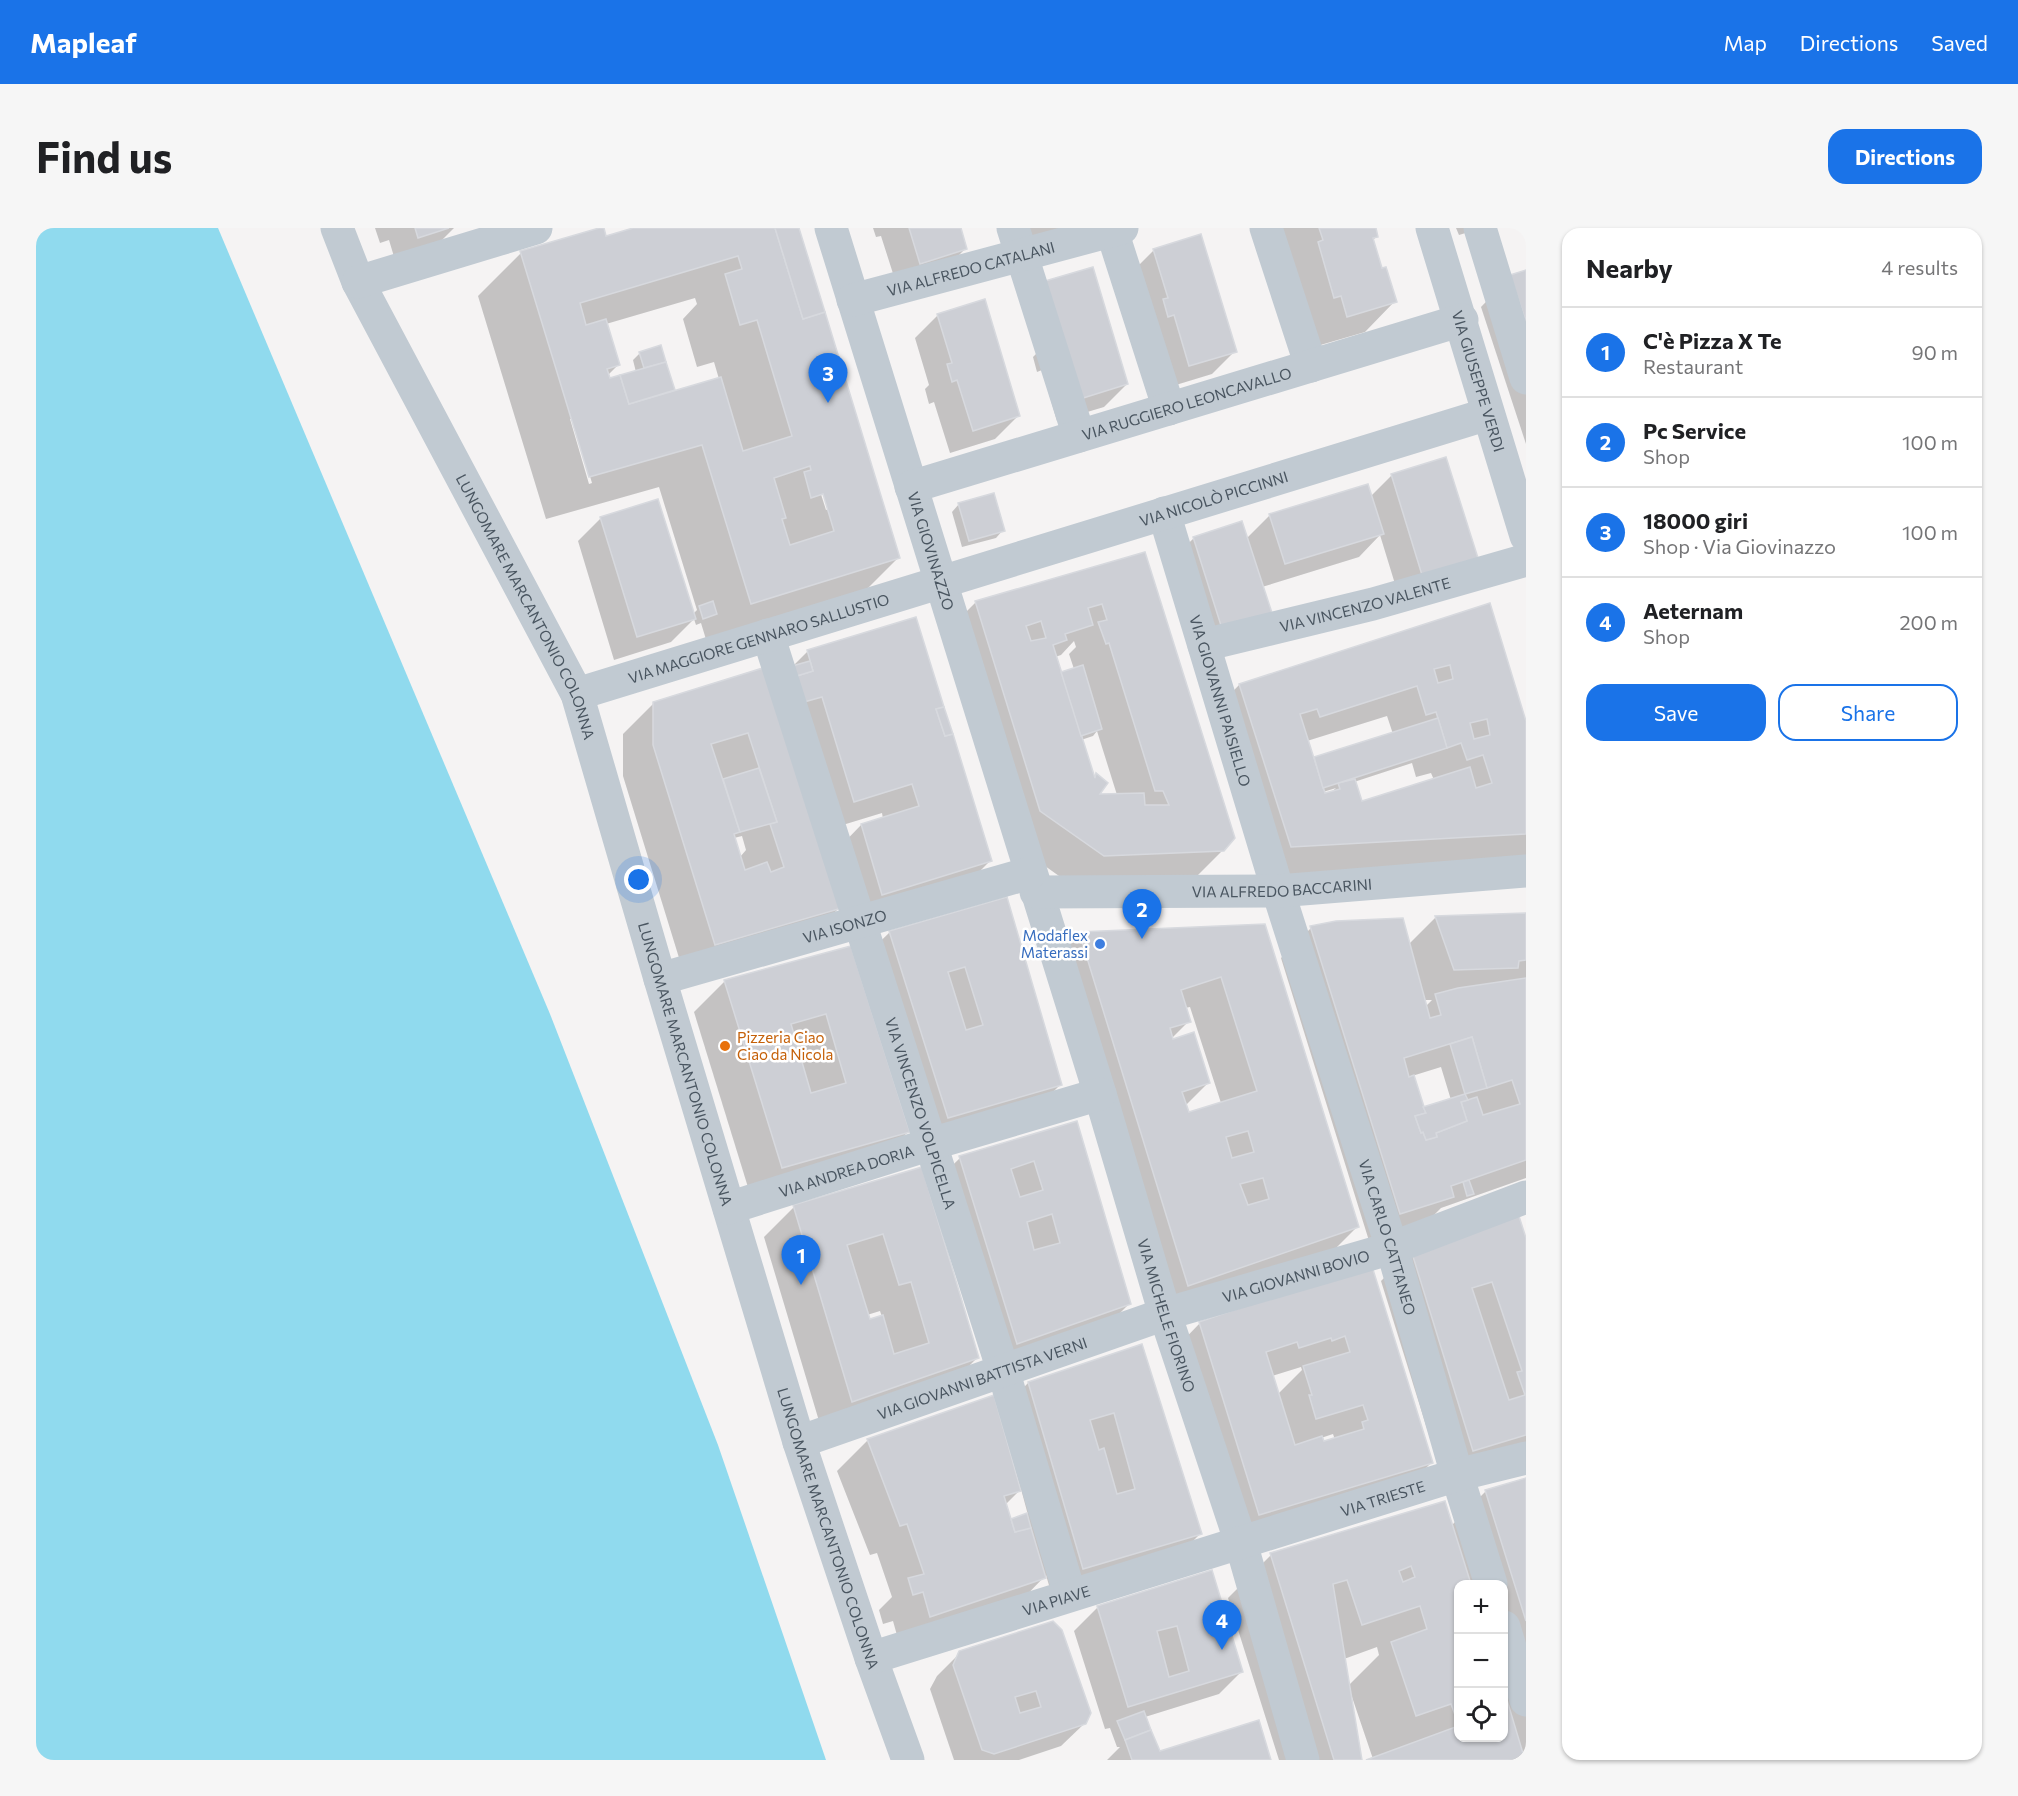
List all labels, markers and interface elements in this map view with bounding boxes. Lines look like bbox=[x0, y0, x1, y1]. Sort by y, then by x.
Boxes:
text: Mapleaf bbox=[30, 25, 137, 59]
text: Map bbox=[1724, 30, 1767, 55]
text: Directions bbox=[1800, 30, 1898, 55]
text: Saved bbox=[1931, 30, 1988, 55]
button: Directions bbox=[1828, 129, 1982, 184]
text: Find us bbox=[36, 130, 172, 182]
street label: VIA ALFREDO CATALANI bbox=[885, 237, 1057, 300]
text: Nearby bbox=[1586, 252, 1673, 283]
text: 4 results bbox=[1881, 255, 1958, 279]
street label: VIA GIUSEPPE VERDI bbox=[1449, 308, 1509, 454]
text: C'è Pizza X Te bbox=[1643, 327, 1782, 354]
text: 1 bbox=[1601, 340, 1610, 364]
text: 90 m bbox=[1912, 340, 1958, 364]
pin: 3 bbox=[808, 354, 848, 403]
text: Restaurant bbox=[1643, 354, 1743, 378]
street label: VIA RUGGIERO LEONCAVALLO bbox=[1080, 363, 1294, 444]
text: Pc Service bbox=[1643, 417, 1746, 444]
text: 2 bbox=[1600, 430, 1611, 454]
text: 100 m bbox=[1902, 430, 1958, 454]
text: Shop bbox=[1643, 444, 1690, 468]
street label: VIA NICOLÒ PICCINNI bbox=[1137, 467, 1290, 530]
street label: LUNGOMARE MARCANTONIO COLONNA bbox=[453, 471, 599, 742]
street label: VIA GIOVINAZZO bbox=[904, 489, 958, 612]
text: 18000 giri bbox=[1643, 507, 1748, 534]
text: 3 bbox=[1600, 520, 1611, 544]
text: 100 m bbox=[1902, 520, 1958, 544]
text: Shop · Via Giovinazzo bbox=[1643, 534, 1836, 558]
street label: VIA VINCENZO VALENTE bbox=[1278, 573, 1453, 635]
street label: VIA MAGGIORE GENNARO SALLUSTIO bbox=[626, 590, 891, 687]
text: Aeternam bbox=[1643, 597, 1743, 624]
text: 4 bbox=[1599, 610, 1612, 634]
text: 200 m bbox=[1900, 610, 1958, 634]
street label: VIA GIOVANNI PAISIELLO bbox=[1186, 613, 1255, 789]
text: Shop bbox=[1643, 624, 1690, 648]
button: Save bbox=[1586, 684, 1766, 741]
button: Share bbox=[1778, 684, 1958, 741]
your location bbox=[624, 865, 653, 894]
street label: VIA ALFREDO BACCARINI bbox=[1192, 874, 1373, 900]
pin: 2 bbox=[1122, 890, 1162, 939]
street label: VIA ISONZO bbox=[801, 906, 889, 947]
street label: LUNGOMARE MARCANTONIO COLONNA bbox=[635, 920, 737, 1208]
place label: Modaflex Materassi bbox=[1021, 926, 1088, 961]
marker: Modaflex Materassi bbox=[1093, 937, 1107, 951]
street label: VIA VINCENZO VOLPICELLA bbox=[882, 1015, 960, 1211]
place label: Pizzeria Ciao Ciao da Nicola bbox=[737, 1028, 833, 1063]
marker: Pizzeria Ciao Ciao da Nicola bbox=[718, 1039, 732, 1053]
street label: VIA ANDREA DORIA bbox=[777, 1141, 916, 1201]
street label: VIA CARLO CATTANEO bbox=[1355, 1157, 1420, 1317]
pin: 1 bbox=[782, 1236, 820, 1285]
street label: VIA MICHELE FIORINO bbox=[1134, 1236, 1199, 1394]
street label: VIA GIOVANNI BOVIO bbox=[1220, 1246, 1372, 1306]
street label: VIA GIOVANNI BATTISTA VERNI bbox=[875, 1333, 1090, 1423]
street label: LUNGOMARE MARCANTONIO COLONNA bbox=[774, 1386, 883, 1671]
street label: VIA TRIESTE bbox=[1338, 1477, 1427, 1520]
map controls bbox=[1454, 1580, 1508, 1742]
button: + bbox=[1454, 1580, 1508, 1634]
street label: VIA PIAVE bbox=[1020, 1581, 1092, 1619]
pin: 4 bbox=[1202, 1600, 1242, 1650]
button: − bbox=[1454, 1634, 1508, 1688]
button: locate bbox=[1454, 1688, 1508, 1742]

